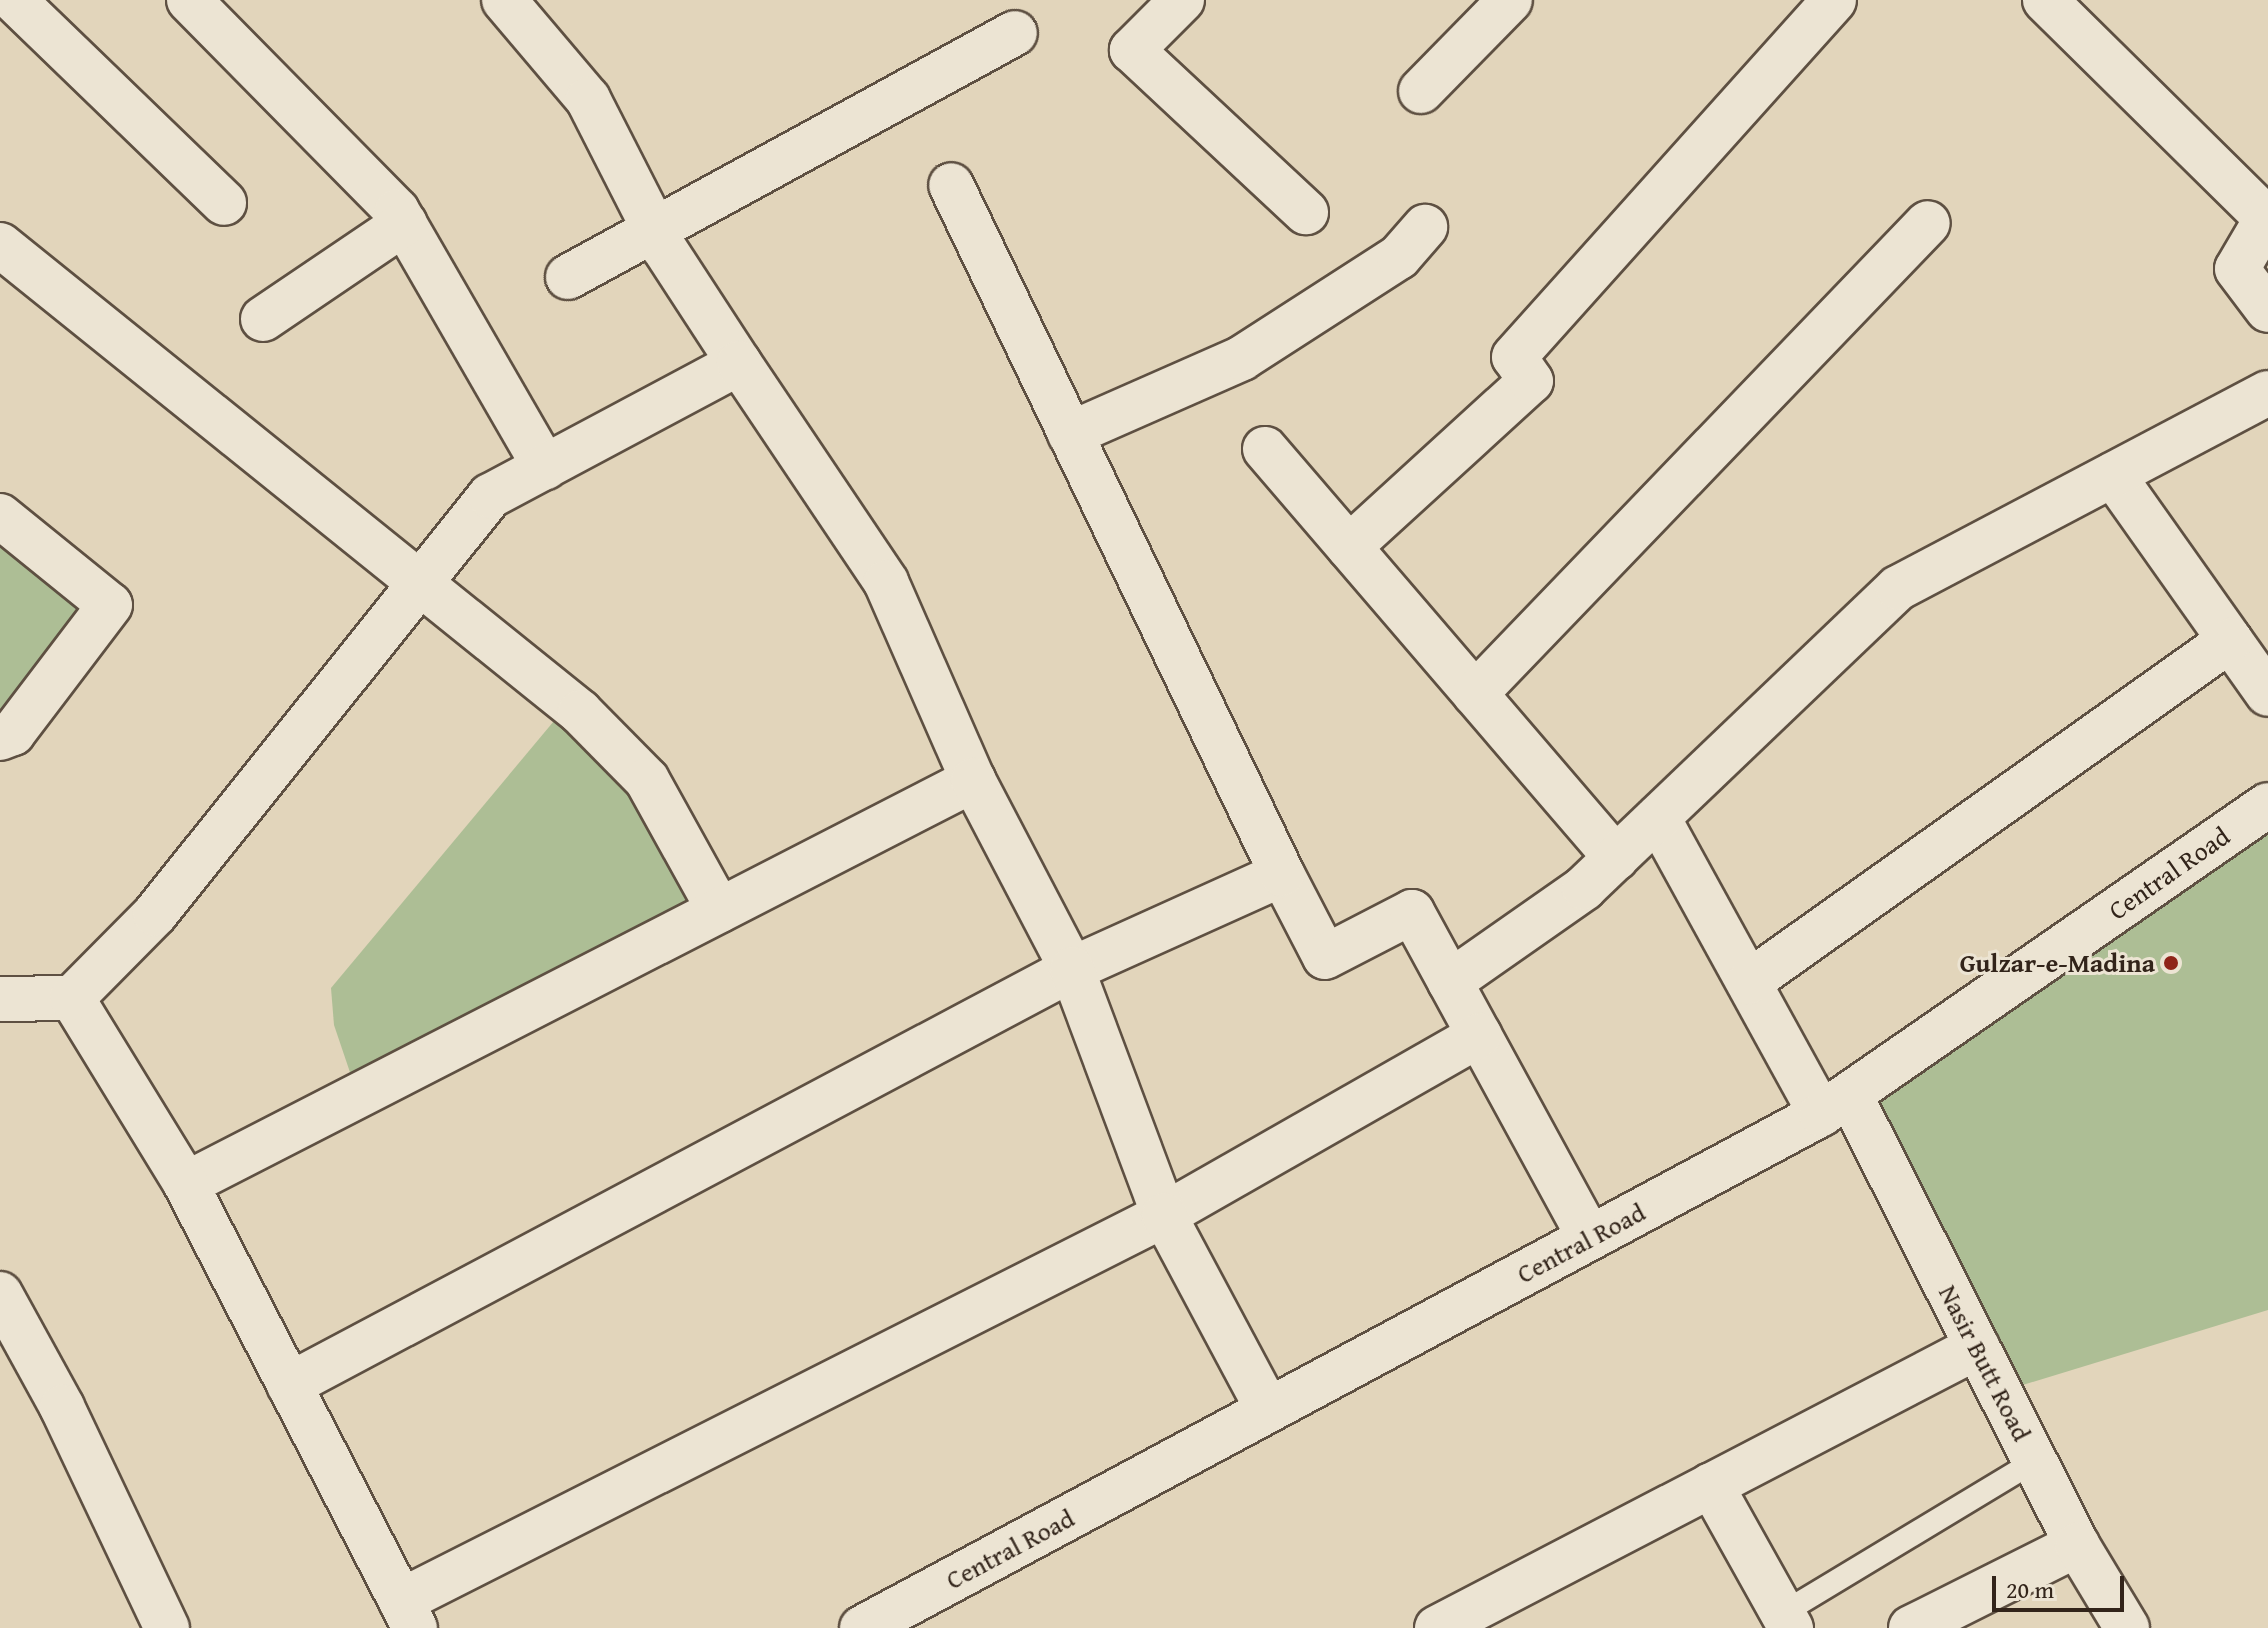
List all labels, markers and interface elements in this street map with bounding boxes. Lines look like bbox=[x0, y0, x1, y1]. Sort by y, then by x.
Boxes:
street label: Central Road bbox=[2103, 820, 2235, 926]
place label: Gulzar-e-Madina bbox=[1960, 947, 2155, 979]
marker: Gulzar-e-Madina bbox=[2162, 954, 2180, 972]
street label: Central Road bbox=[1512, 1196, 1650, 1290]
street label: Nasir Butt Road bbox=[1932, 1280, 2038, 1446]
street label: Central Road bbox=[941, 1502, 1079, 1596]
scale bar bbox=[1996, 1560, 2128, 1610]
text: 20 m bbox=[2006, 1572, 2054, 1607]

